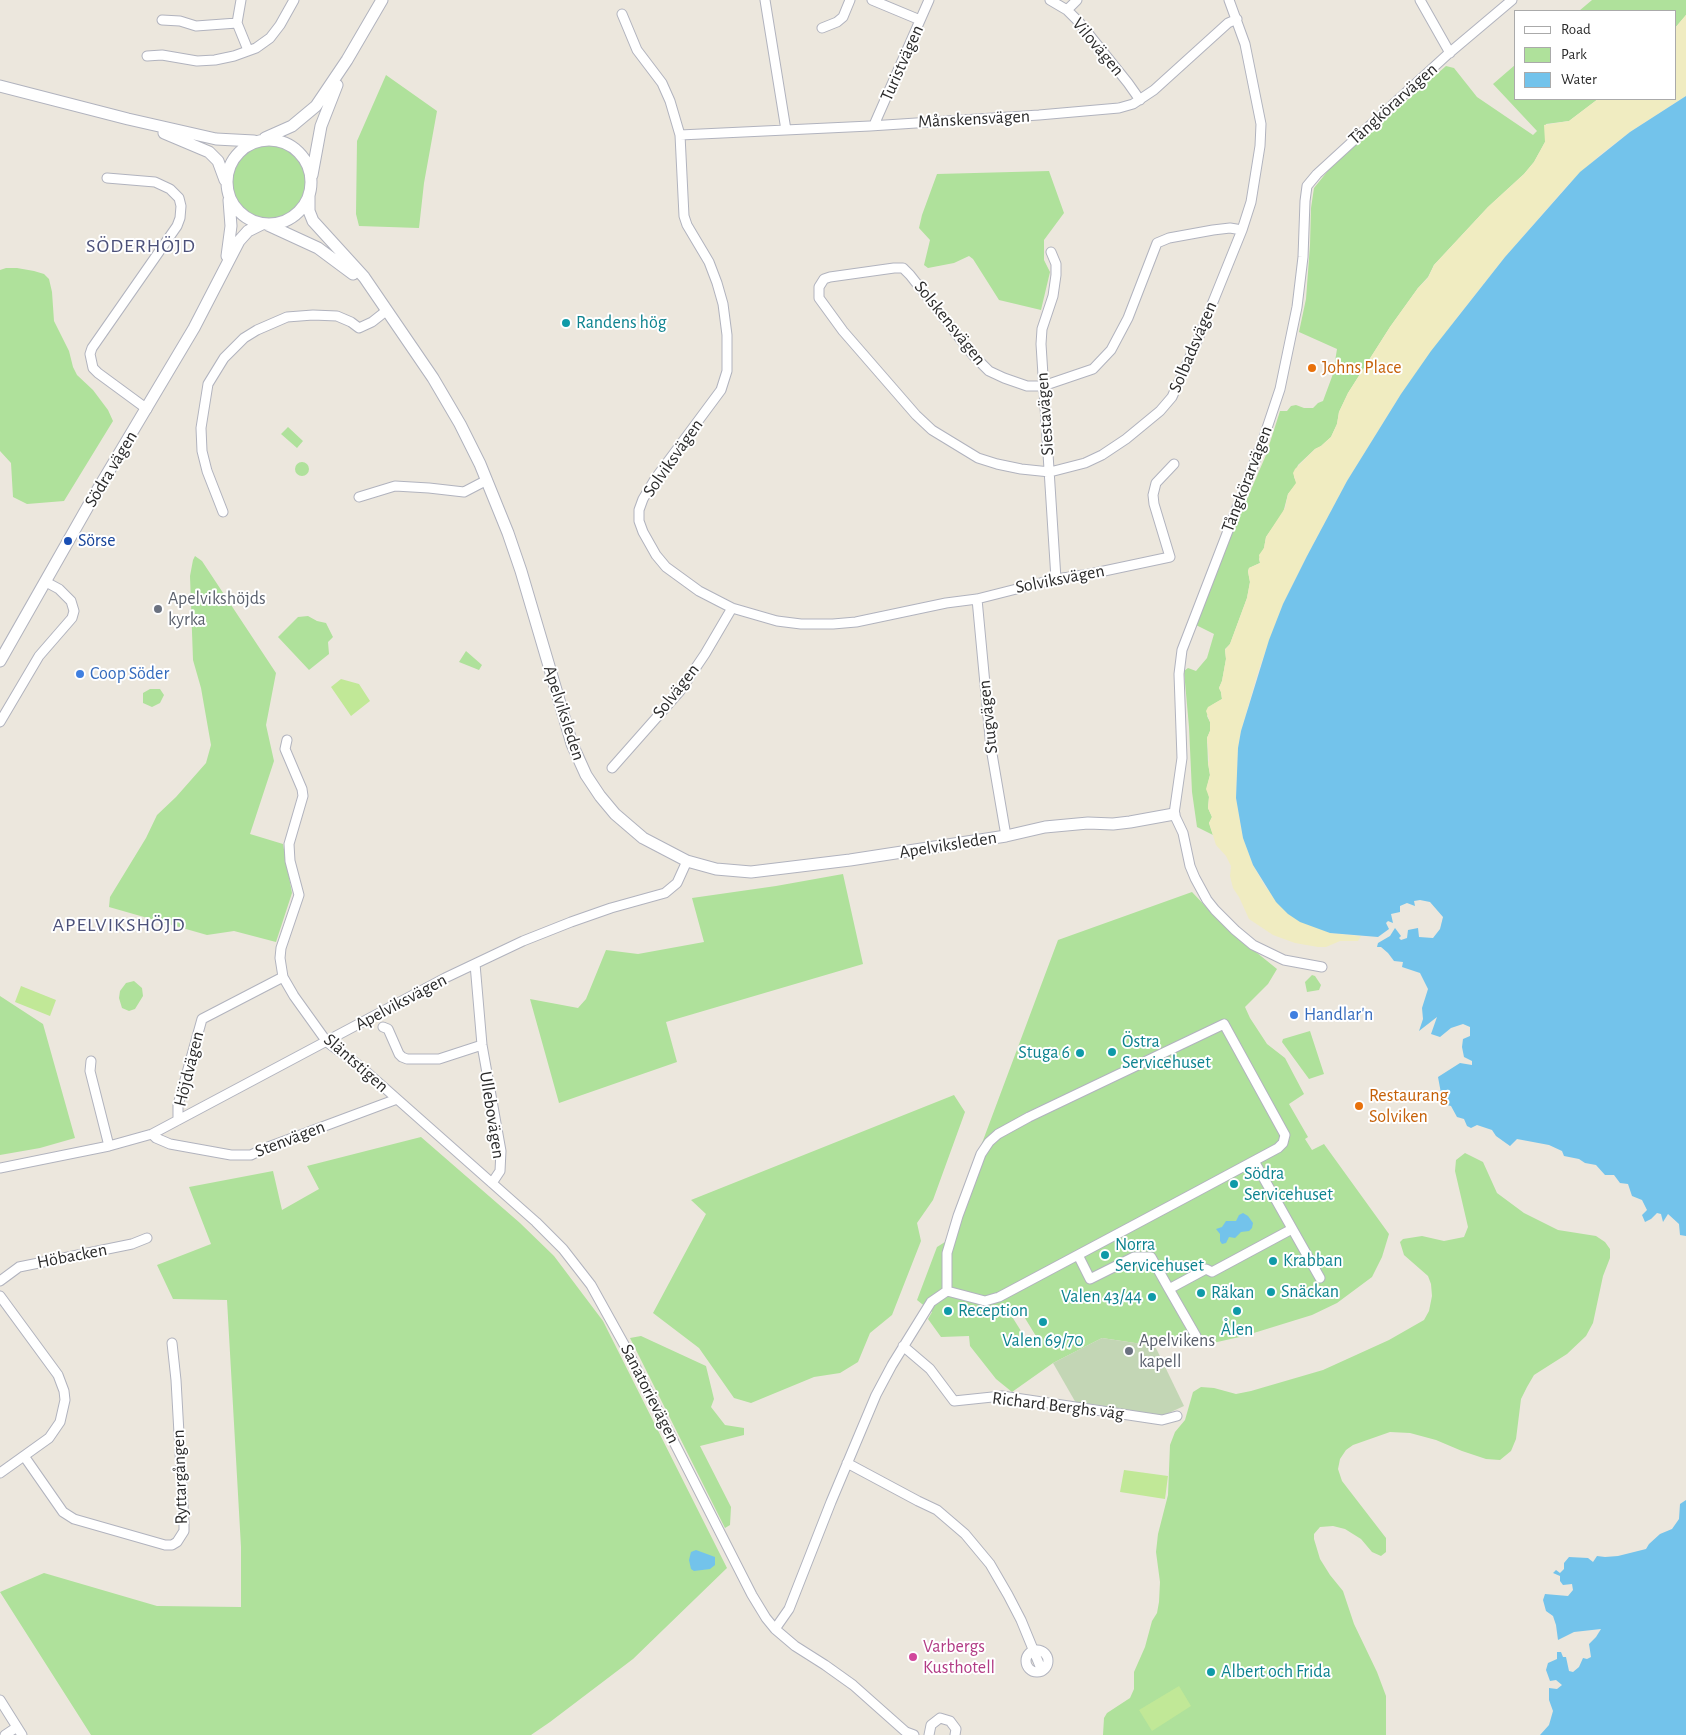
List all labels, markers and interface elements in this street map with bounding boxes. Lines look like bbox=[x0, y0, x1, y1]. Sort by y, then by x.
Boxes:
legend bbox=[1514, 10, 1676, 100]
street label: Vilovägen bbox=[1067, 13, 1129, 81]
street label: Turistvägen bbox=[876, 22, 928, 104]
text: Road bbox=[1561, 22, 1591, 37]
text: Park bbox=[1561, 47, 1587, 62]
street label: Tångkörarvägen bbox=[1344, 58, 1442, 150]
text: Water bbox=[1561, 72, 1597, 87]
street label: Månskensvägen bbox=[917, 105, 1031, 133]
district label: SÖDERHÖJD bbox=[85, 234, 197, 258]
street label: Solskensvägen bbox=[909, 276, 991, 370]
street label: Solbadsvägen bbox=[1164, 298, 1222, 396]
place label: Randens hög bbox=[576, 312, 667, 334]
marker: Randens hög bbox=[560, 317, 572, 329]
place label: Johns Place bbox=[1322, 357, 1401, 379]
marker: Johns Place bbox=[1306, 362, 1318, 374]
street label: Siestavägen bbox=[1031, 372, 1059, 456]
street label: Solviksvägen bbox=[638, 415, 708, 501]
street label: Tångkörarvägen bbox=[1217, 423, 1277, 535]
street label: Södra vägen bbox=[80, 427, 142, 511]
place label: Sörse bbox=[78, 530, 116, 552]
marker: Sörse bbox=[62, 535, 74, 547]
street label: Solviksvägen bbox=[1014, 560, 1106, 598]
place label: Apelvikshöjds kyrka bbox=[168, 588, 266, 630]
marker: Apelvikshöjds kyrka bbox=[152, 603, 164, 615]
street label: Solvägen bbox=[648, 659, 704, 723]
place label: Coop Söder bbox=[90, 663, 169, 685]
street label: Apelviksleden bbox=[539, 663, 589, 763]
marker: Coop Söder bbox=[74, 668, 86, 680]
street label: Stugvägen bbox=[973, 679, 1003, 755]
street label: Apelviksleden bbox=[898, 827, 998, 863]
district label: APELVIKSHÖJD bbox=[51, 913, 187, 937]
street label: Apelviksvägen bbox=[351, 969, 451, 1035]
place label: Handlar'n bbox=[1304, 1004, 1373, 1026]
marker: Handlar'n bbox=[1288, 1009, 1300, 1021]
street label: Höjdvägen bbox=[169, 1029, 209, 1109]
street label: Släntstigen bbox=[319, 1029, 393, 1097]
place label: Östra Servicehuset bbox=[1122, 1031, 1211, 1074]
place label: Stuga 6 bbox=[1018, 1042, 1070, 1064]
marker: Östra Servicehuset bbox=[1106, 1046, 1118, 1058]
marker: Stuga 6 bbox=[1074, 1047, 1086, 1059]
street label: Ullebovägen bbox=[474, 1070, 510, 1160]
place label: Restaurang Solviken bbox=[1369, 1085, 1448, 1128]
marker: Restaurang Solviken bbox=[1353, 1100, 1365, 1112]
street label: Stenvägen bbox=[252, 1116, 328, 1162]
place label: Södra Servicehuset bbox=[1244, 1163, 1333, 1206]
marker: Södra Servicehuset bbox=[1228, 1178, 1240, 1190]
place label: Norra Servicehuset bbox=[1115, 1234, 1204, 1276]
street label: Höbacken bbox=[35, 1239, 109, 1273]
marker: Norra Servicehuset bbox=[1099, 1249, 1111, 1261]
place label: Krabban bbox=[1283, 1250, 1343, 1272]
marker: Krabban bbox=[1267, 1255, 1279, 1267]
place label: Snäckan bbox=[1281, 1281, 1339, 1303]
place label: Räkan bbox=[1211, 1282, 1254, 1304]
place label: Valen 43/44 bbox=[1061, 1286, 1142, 1308]
marker: Snäckan bbox=[1265, 1286, 1277, 1298]
marker: Räkan bbox=[1195, 1287, 1207, 1299]
marker: Valen 43/44 bbox=[1146, 1291, 1158, 1303]
place label: Reception bbox=[958, 1300, 1028, 1322]
marker: Reception bbox=[942, 1305, 954, 1317]
marker: Ålen bbox=[1231, 1305, 1243, 1317]
marker: Valen 69/70 bbox=[1037, 1316, 1049, 1328]
place label: Ålen bbox=[1221, 1319, 1253, 1341]
place label: Valen 69/70 bbox=[1002, 1330, 1084, 1352]
place label: Apelvikens kapell bbox=[1139, 1330, 1215, 1372]
street label: Sanatorievägen bbox=[616, 1341, 684, 1447]
marker: Apelvikens kapell bbox=[1123, 1345, 1135, 1357]
street label: Richard Berghs väg bbox=[991, 1387, 1125, 1425]
street label: Ryttargången bbox=[168, 1429, 192, 1525]
place label: Varbergs Kusthotell bbox=[923, 1636, 995, 1678]
marker: Varbergs Kusthotell bbox=[907, 1651, 919, 1663]
place label: Albert och Frida bbox=[1221, 1661, 1331, 1683]
marker: Albert och Frida bbox=[1205, 1666, 1217, 1678]

